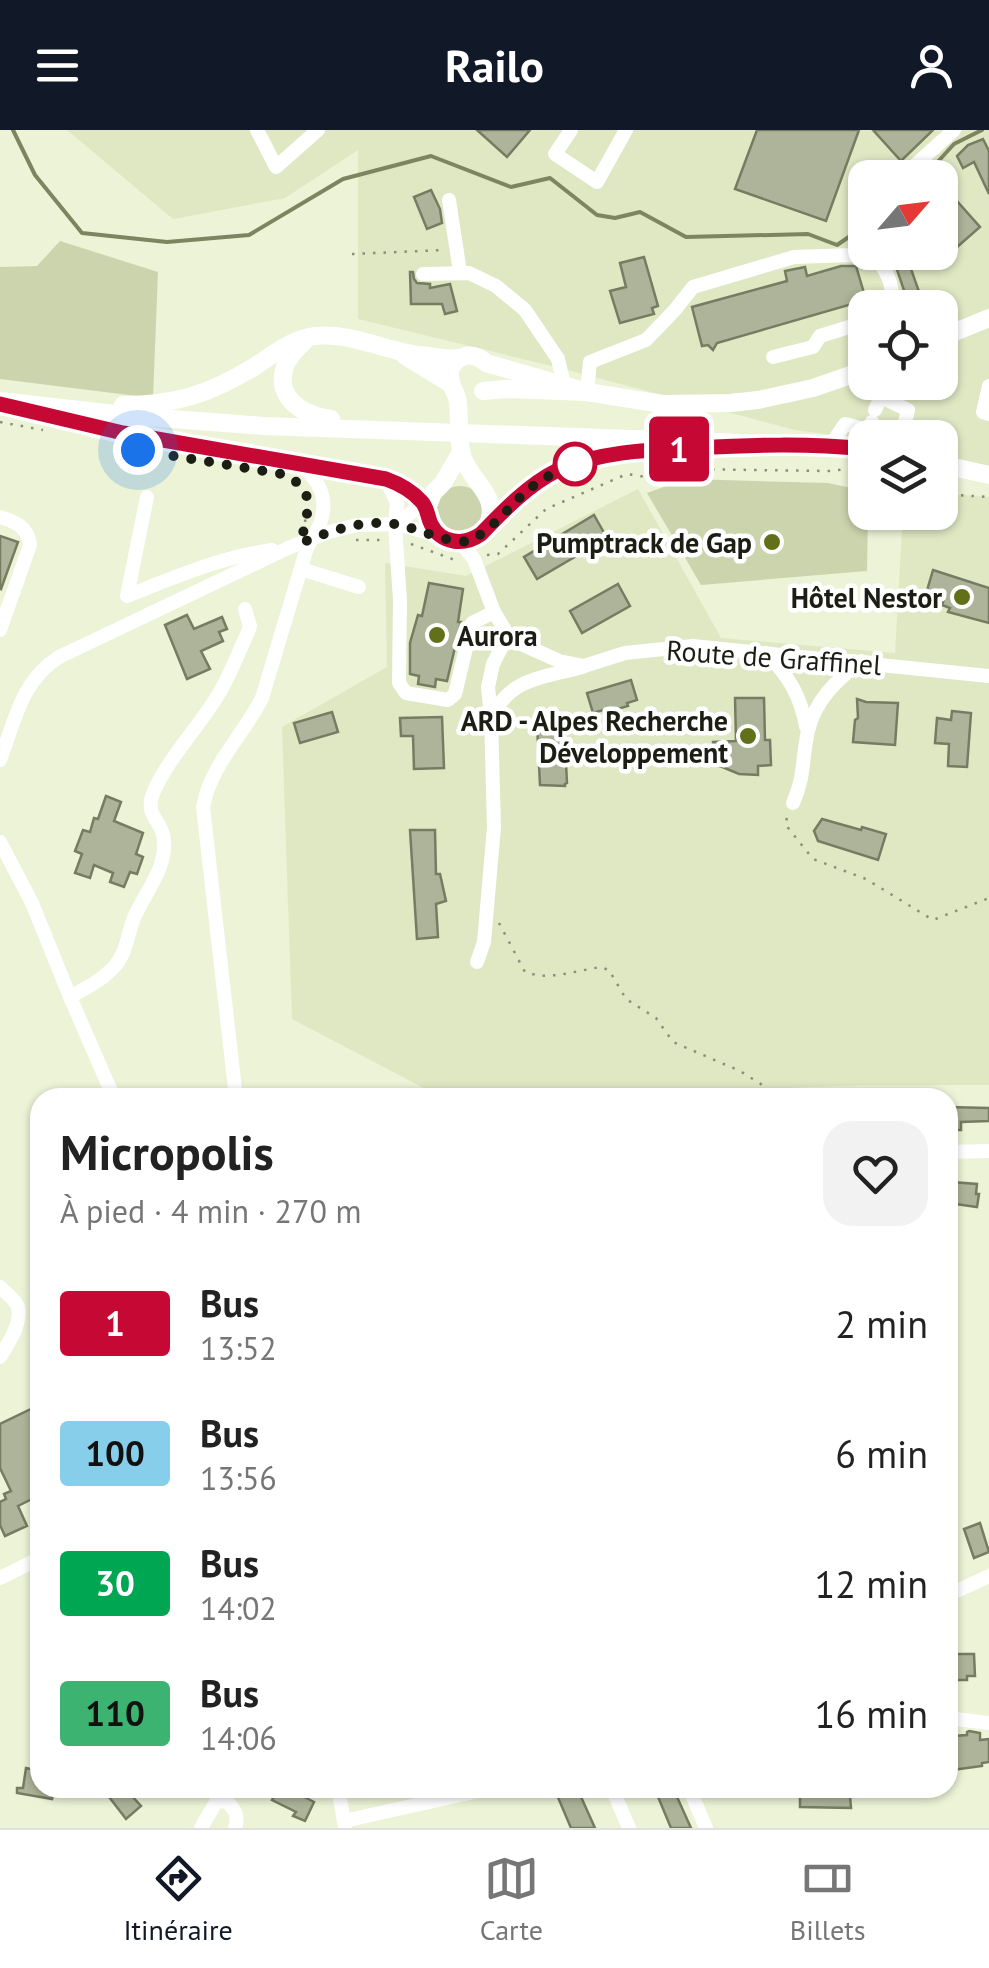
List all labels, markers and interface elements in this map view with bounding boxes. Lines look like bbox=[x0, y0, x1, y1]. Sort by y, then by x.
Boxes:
text: Railo bbox=[445, 36, 544, 94]
icon: menu bbox=[30, 38, 85, 93]
icon: person bbox=[904, 38, 959, 93]
north arrow bbox=[848, 160, 958, 270]
map controls bbox=[848, 160, 958, 530]
button: locate bbox=[848, 290, 958, 400]
line badge: 1 bbox=[646, 416, 712, 482]
button: layers bbox=[848, 420, 958, 530]
your location bbox=[113, 425, 163, 475]
text: 1 bbox=[669, 426, 689, 472]
unlabelled marker bbox=[554, 443, 596, 485]
place label: Pumptrack de Gap bbox=[536, 524, 752, 561]
marker: Pumptrack de Gap bbox=[761, 531, 783, 553]
place label: Hôtel Nestor bbox=[791, 579, 942, 616]
marker: Hôtel Nestor bbox=[951, 586, 973, 608]
place label: Aurora bbox=[457, 617, 538, 654]
marker: Aurora bbox=[426, 624, 448, 646]
street label: Route de Graffinel bbox=[665, 631, 883, 683]
place label: ARD - Alpes Recherche Développement bbox=[461, 702, 728, 771]
marker: ARD - Alpes Recherche Développement bbox=[737, 725, 759, 747]
text: Micropolis bbox=[60, 1121, 274, 1183]
button: heart bbox=[823, 1121, 928, 1226]
text: À pied · 4 min · 270 m bbox=[60, 1190, 361, 1232]
text: Bus bbox=[200, 1278, 259, 1327]
text: 2 min bbox=[835, 1299, 928, 1348]
text: 1 bbox=[105, 1300, 125, 1346]
text: 13:52 bbox=[200, 1327, 277, 1369]
text: Bus bbox=[200, 1408, 259, 1457]
text: 6 min bbox=[835, 1429, 928, 1478]
text: 100 bbox=[85, 1430, 145, 1476]
text: 13:56 bbox=[200, 1457, 277, 1499]
text: Bus bbox=[200, 1538, 259, 1587]
text: 12 min bbox=[815, 1559, 928, 1608]
text: 30 bbox=[95, 1560, 135, 1606]
text: 14:02 bbox=[200, 1587, 277, 1629]
text: Bus bbox=[200, 1668, 259, 1717]
text: 16 min bbox=[815, 1689, 928, 1738]
text: 110 bbox=[85, 1690, 145, 1736]
text: 14:06 bbox=[200, 1717, 277, 1759]
tab: Itinéraire bbox=[123, 1851, 233, 1948]
tab: Carte bbox=[480, 1851, 543, 1948]
tab: Billets bbox=[790, 1851, 866, 1948]

